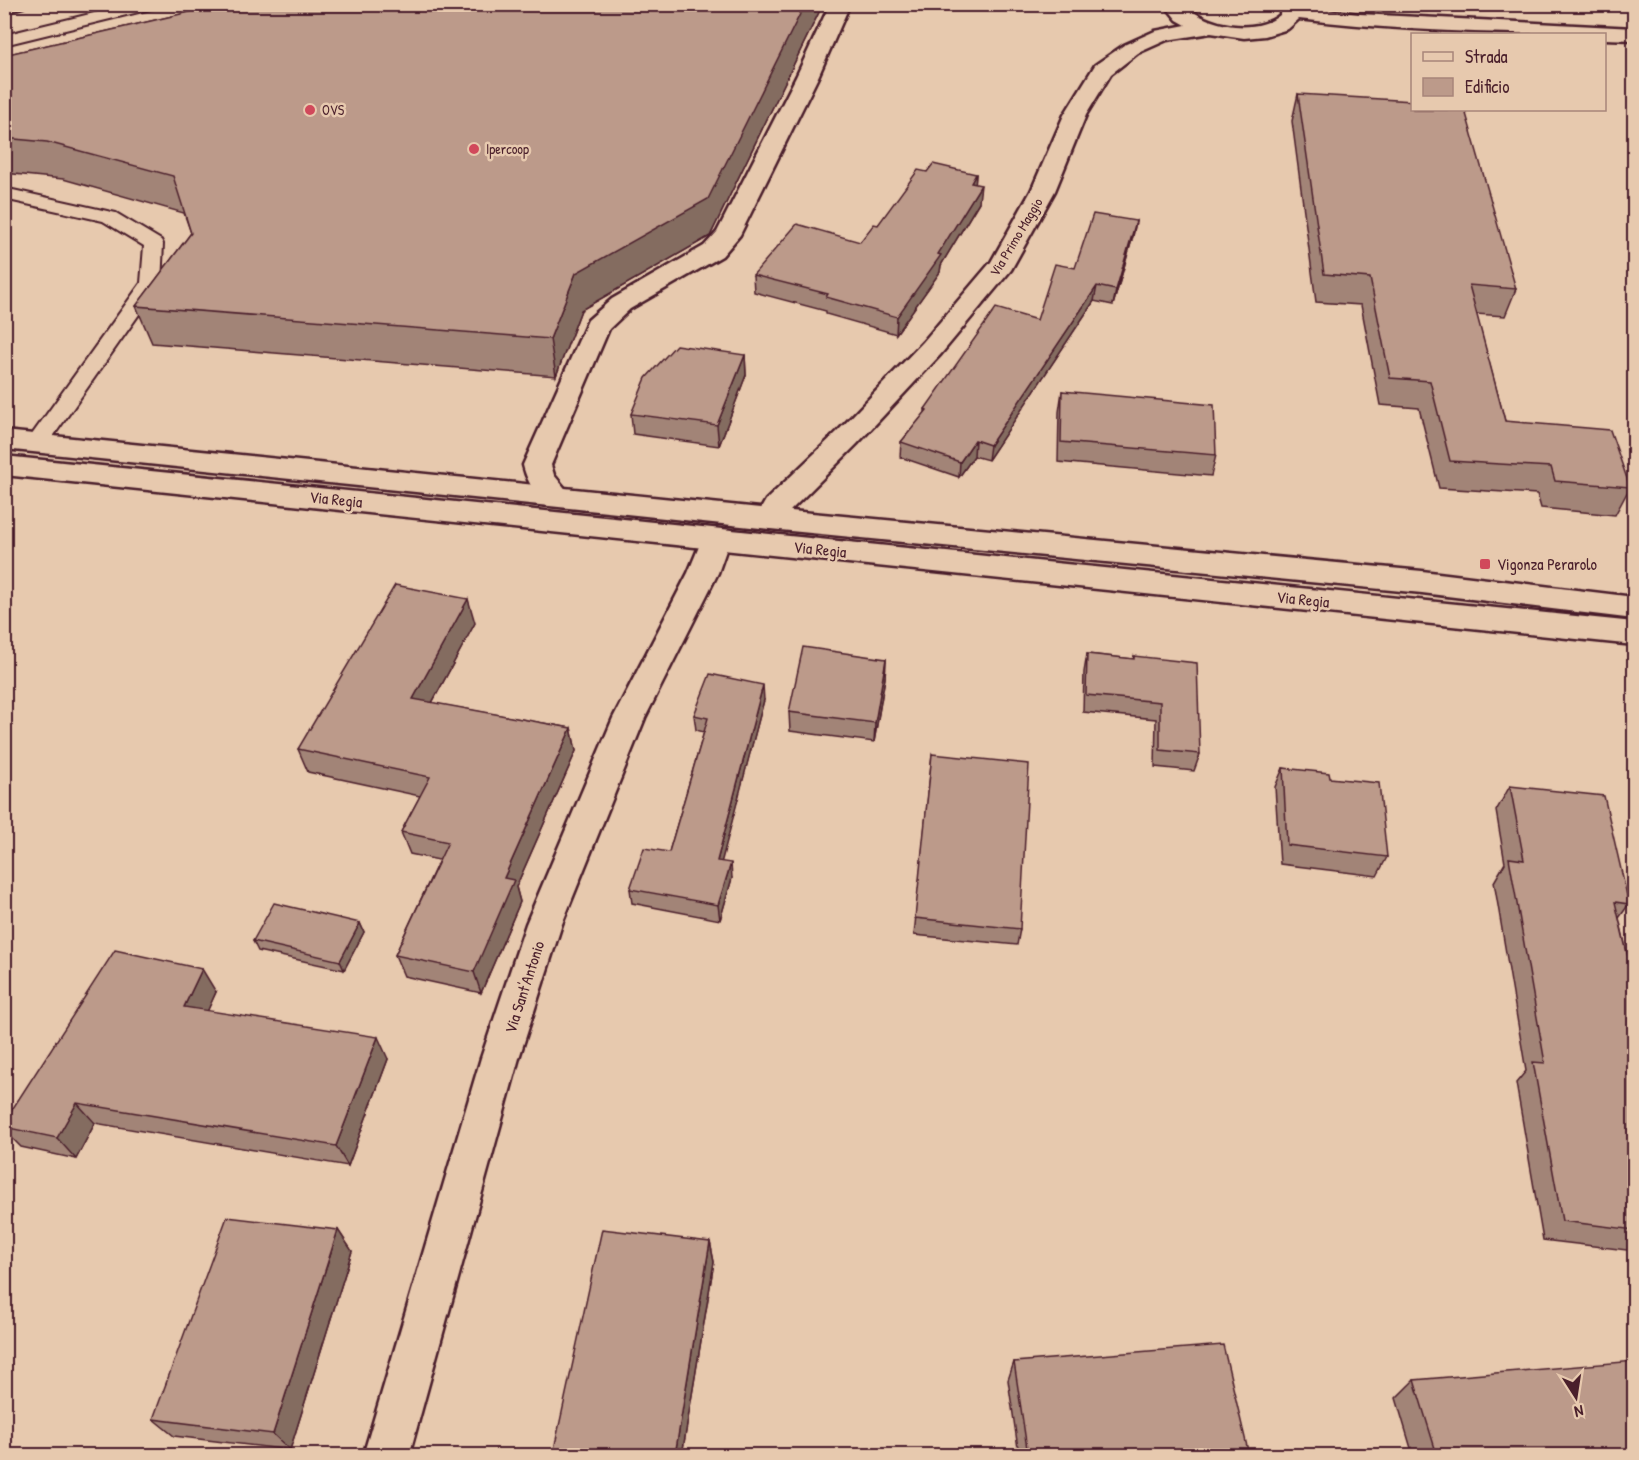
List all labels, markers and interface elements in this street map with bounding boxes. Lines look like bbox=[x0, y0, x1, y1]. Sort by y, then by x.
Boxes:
legend bbox=[1411, 33, 1606, 111]
text: Strada bbox=[1465, 44, 1508, 69]
text: Edificio bbox=[1465, 74, 1509, 99]
place label: OVS bbox=[322, 100, 345, 119]
marker: OVS bbox=[303, 103, 317, 117]
place label: Ipercoop bbox=[486, 139, 529, 159]
marker: Ipercoop bbox=[467, 142, 481, 156]
street label: Via Primo Maggio bbox=[985, 194, 1048, 280]
street label: Via Regia bbox=[308, 485, 364, 513]
street label: Via Regia bbox=[792, 535, 848, 563]
place label: Vigonza Perarolo bbox=[1497, 553, 1598, 575]
marker: Vigonza Perarolo bbox=[1478, 557, 1492, 571]
street label: Via Regia bbox=[1275, 585, 1331, 613]
street label: Via Sant'Antonio bbox=[499, 938, 549, 1036]
north arrow bbox=[1546, 1367, 1606, 1427]
text: N bbox=[1572, 1400, 1586, 1423]

